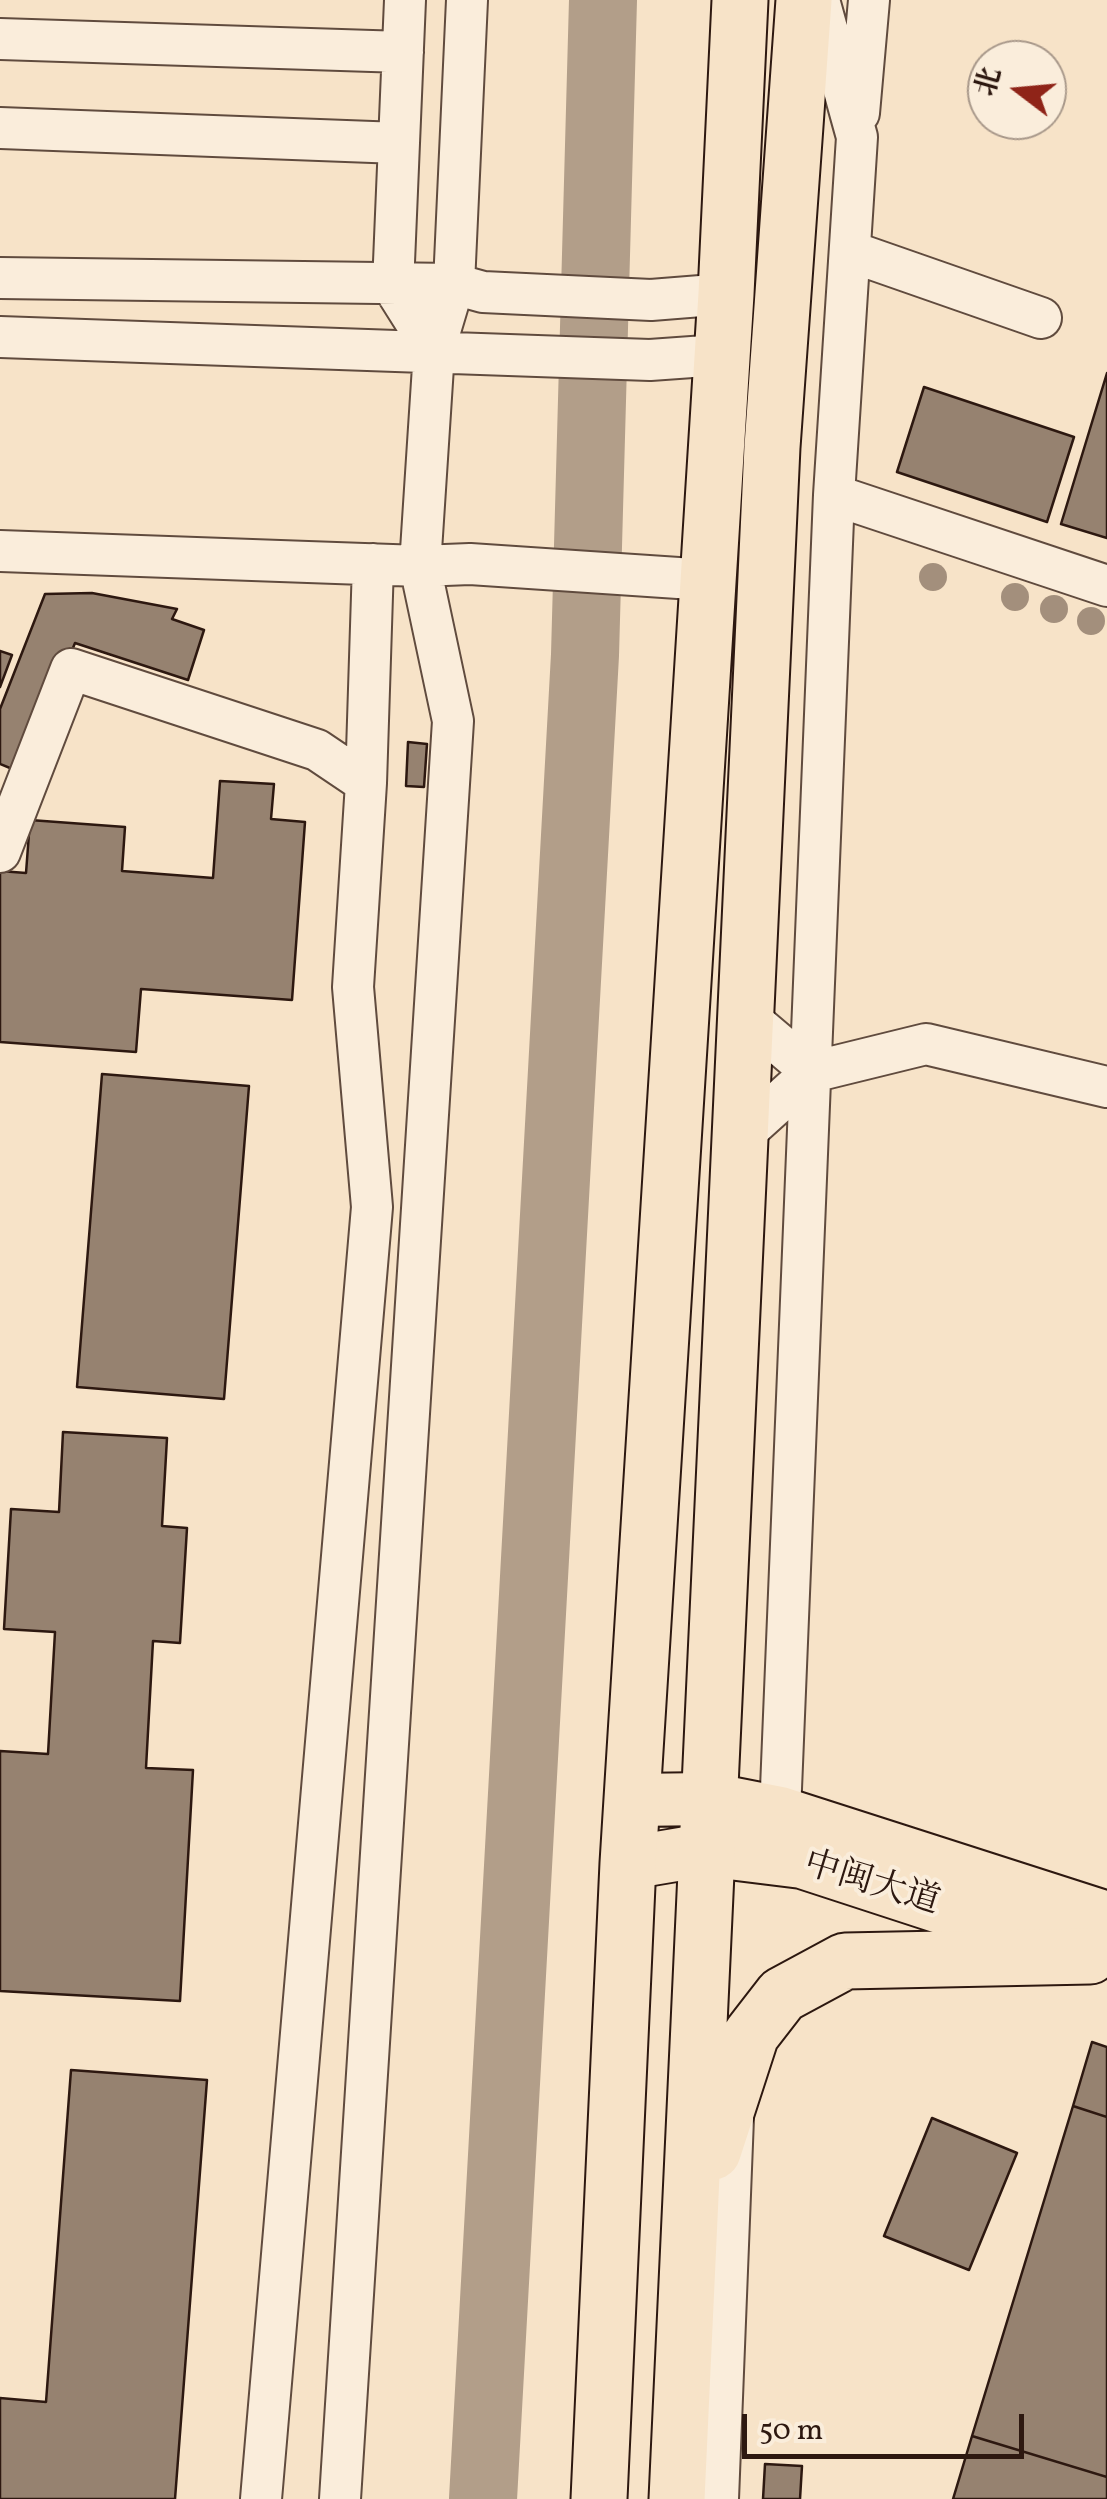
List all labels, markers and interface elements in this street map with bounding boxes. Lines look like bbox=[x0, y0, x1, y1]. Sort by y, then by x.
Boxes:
north arrow bbox=[967, 40, 1067, 140]
text: 北 bbox=[967, 63, 1012, 101]
street label: 中闽大道 bbox=[798, 1845, 944, 1927]
scale bar bbox=[747, 2394, 1030, 2456]
text: 50 m bbox=[759, 2410, 823, 2452]

